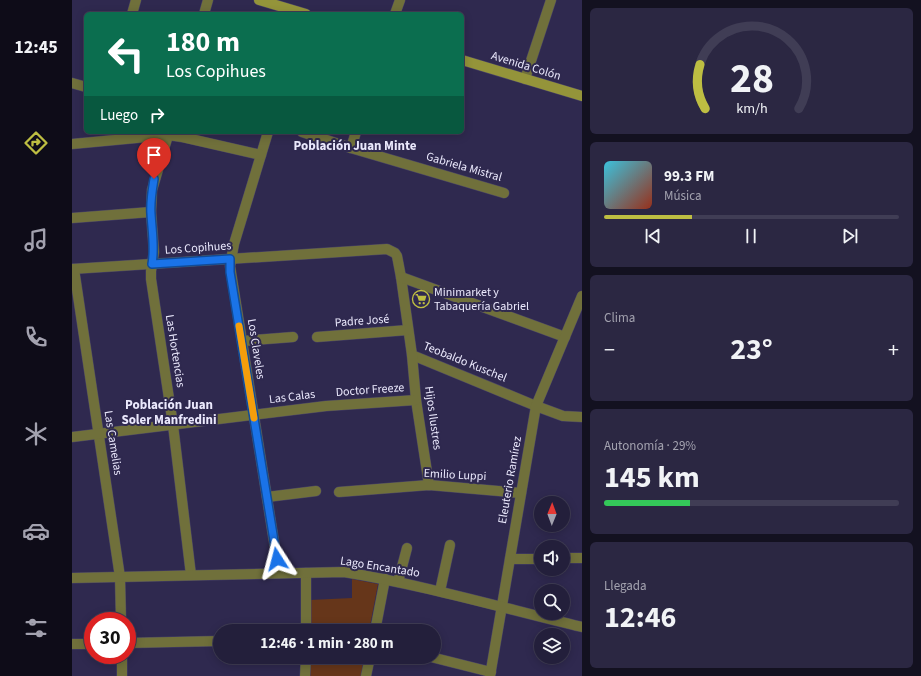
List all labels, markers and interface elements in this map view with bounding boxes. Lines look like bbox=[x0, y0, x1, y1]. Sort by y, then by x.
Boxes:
text: 180 m bbox=[166, 22, 240, 62]
icon: left bbox=[100, 28, 152, 80]
text: 12:45 bbox=[14, 35, 58, 60]
street label: Avenida Colón bbox=[489, 47, 563, 85]
text: 28 bbox=[730, 49, 773, 109]
text: Los Copihues bbox=[166, 59, 266, 84]
text: km/h bbox=[736, 97, 767, 118]
icon: right bbox=[146, 104, 168, 126]
text: Luego bbox=[100, 105, 138, 126]
icon: directions bbox=[22, 129, 50, 157]
district label: Población Juan Minte bbox=[294, 137, 417, 155]
pin bbox=[137, 138, 171, 179]
icon: arrive bbox=[143, 144, 165, 166]
street label: Gabriela Mistral bbox=[424, 148, 504, 186]
text: 99.3 FM bbox=[664, 166, 715, 187]
text: Música bbox=[664, 187, 702, 205]
icon: previous bbox=[642, 225, 664, 247]
icon: pause bbox=[740, 225, 762, 247]
icon: next bbox=[839, 225, 861, 247]
icon: music bbox=[22, 226, 50, 254]
street label: Los Copihues bbox=[164, 237, 232, 259]
place label: Minimarket y Tabaquería Gabriel bbox=[434, 284, 529, 315]
supermarket icon: Minimarket y Tabaquería Gabriel bbox=[411, 289, 431, 309]
text: Clima bbox=[604, 309, 635, 327]
street label: Padre José bbox=[334, 311, 390, 331]
street label: Las Hortencias bbox=[161, 313, 189, 389]
street label: Los Claveles bbox=[243, 317, 269, 381]
icon: phone bbox=[22, 323, 50, 351]
text: 23° bbox=[730, 328, 773, 371]
text: − bbox=[604, 334, 615, 366]
text: + bbox=[888, 334, 899, 366]
street label: Teobaldo Kuschel bbox=[421, 338, 509, 386]
street label: Doctor Freeze bbox=[335, 379, 405, 401]
street label: Hijos Ilustres bbox=[420, 385, 446, 451]
street label: Las Calas bbox=[268, 386, 316, 408]
district label: Población Juan Soler Manfredini bbox=[121, 396, 217, 429]
street label: Las Camelias bbox=[100, 409, 126, 477]
icon: climate bbox=[22, 420, 50, 448]
street label: Eleuterio Ramírez bbox=[494, 435, 526, 525]
text: Autonomía · 29% bbox=[604, 437, 696, 455]
text: 145 km bbox=[604, 456, 700, 499]
street label: Emilio Luppi bbox=[423, 465, 487, 485]
north arrow bbox=[534, 496, 570, 532]
map controls bbox=[534, 496, 570, 664]
icon: car bbox=[22, 517, 50, 545]
position arrow bbox=[256, 538, 298, 580]
button: sound bbox=[534, 540, 570, 576]
street label: Lago Encantado bbox=[339, 552, 421, 582]
text: Llegada bbox=[604, 577, 647, 595]
button: search bbox=[534, 584, 570, 620]
text: 12:46 bbox=[604, 596, 676, 639]
speed limit sign: 30 bbox=[84, 612, 136, 664]
icon: filters bbox=[22, 614, 50, 642]
button: layers bbox=[534, 628, 570, 664]
text: 12:46 · 1 min · 280 m bbox=[260, 633, 394, 654]

